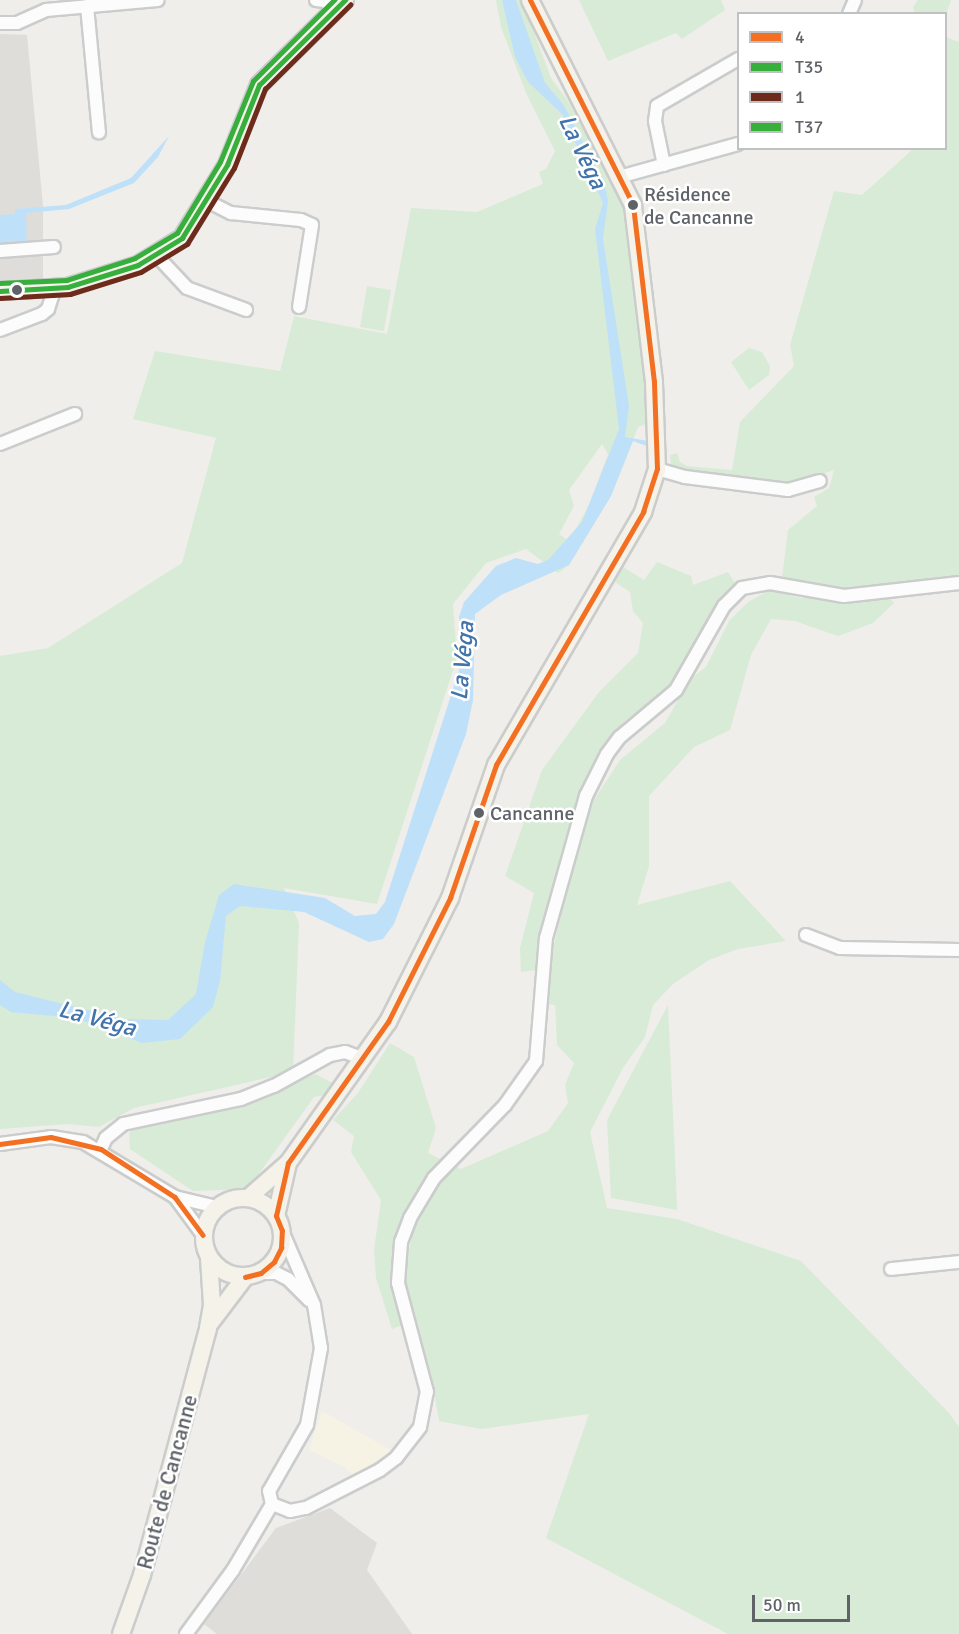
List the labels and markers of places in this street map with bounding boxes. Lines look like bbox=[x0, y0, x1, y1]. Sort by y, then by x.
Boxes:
place label: Résidence de Cancanne bbox=[644, 182, 753, 229]
marker: Résidence de Cancanne bbox=[627, 199, 639, 211]
unlabelled marker bbox=[11, 284, 23, 296]
place label: Cancanne bbox=[490, 801, 574, 825]
marker: Cancanne bbox=[473, 807, 485, 819]

